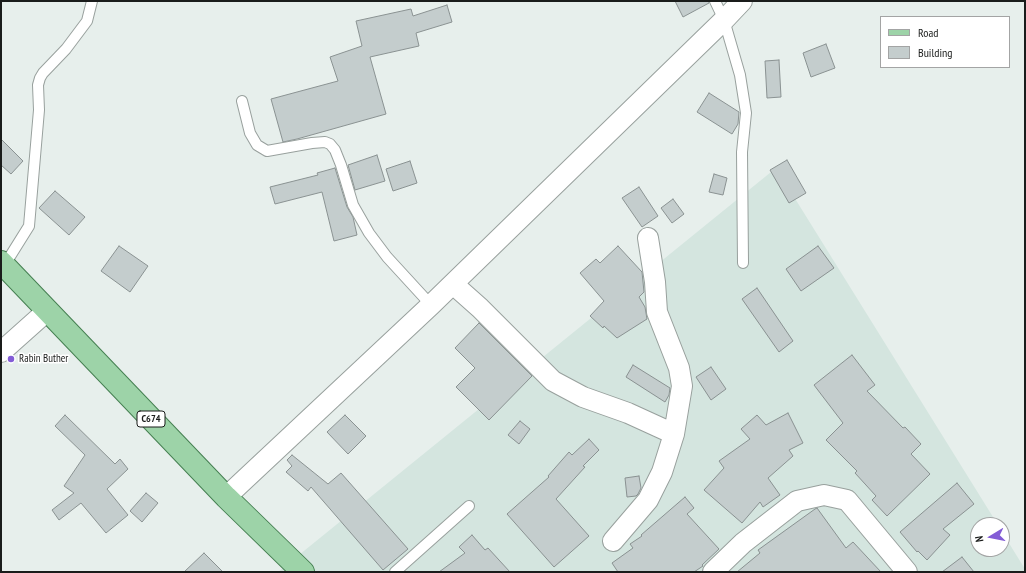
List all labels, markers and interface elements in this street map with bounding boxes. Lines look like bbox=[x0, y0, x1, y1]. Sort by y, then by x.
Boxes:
legend bbox=[880, 16, 1010, 68]
text: Road bbox=[918, 25, 938, 40]
text: Building bbox=[918, 45, 953, 60]
place label: Rabin Buther bbox=[19, 352, 68, 366]
marker: Rabin Buther bbox=[6, 354, 16, 364]
road number: C674 bbox=[137, 411, 165, 427]
north arrow bbox=[970, 517, 1010, 557]
text: N bbox=[972, 535, 987, 543]

